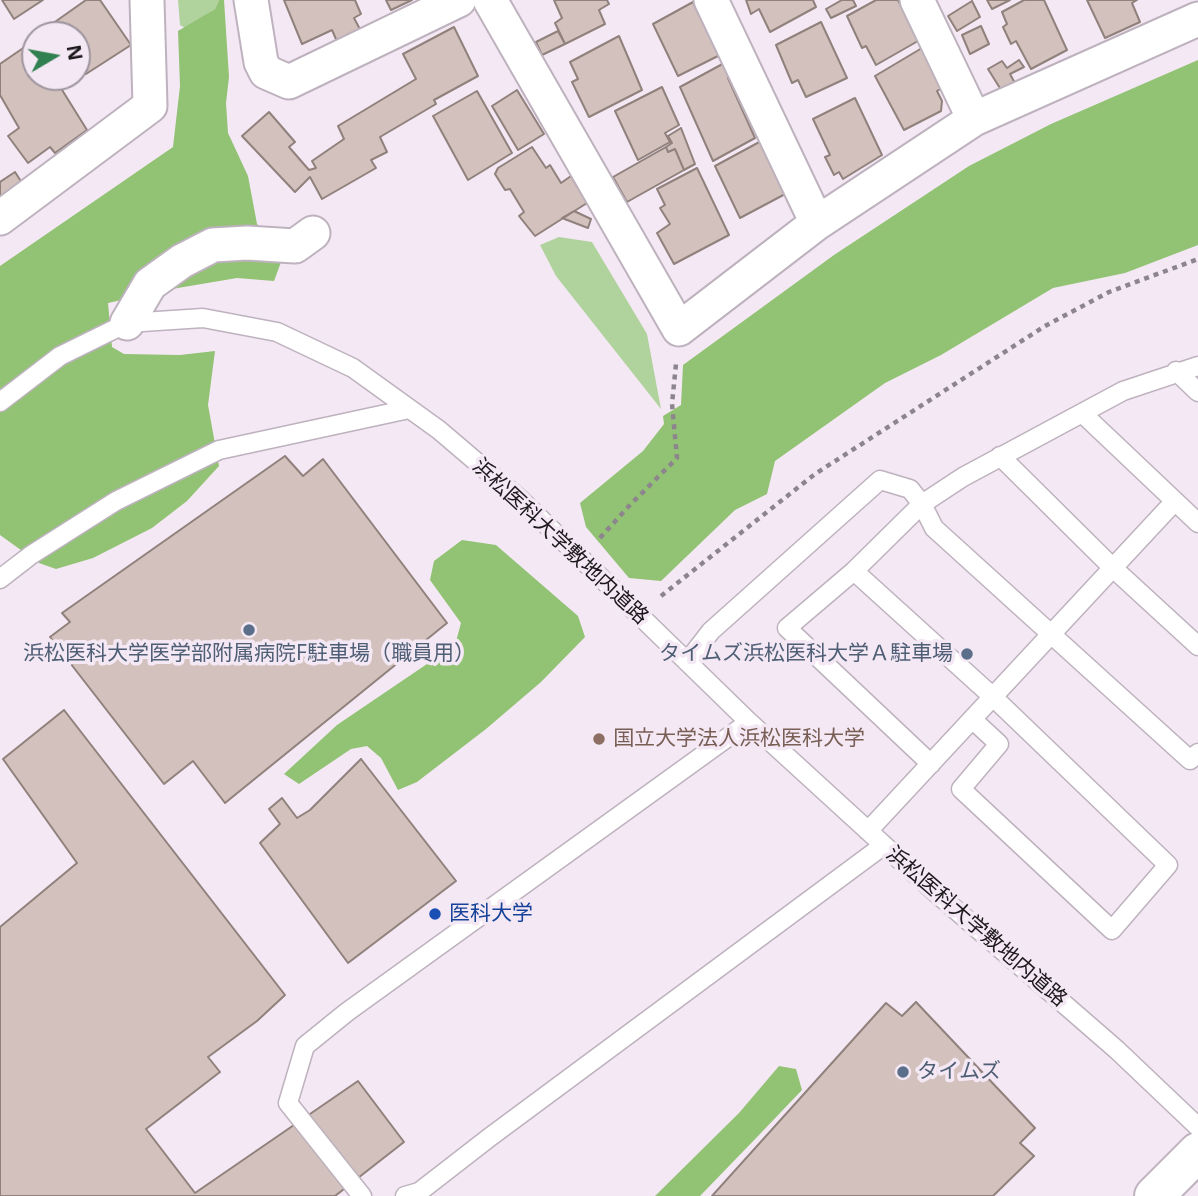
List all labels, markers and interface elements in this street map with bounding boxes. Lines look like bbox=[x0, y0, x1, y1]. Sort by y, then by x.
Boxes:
north arrow bbox=[21, 21, 91, 91]
text: N bbox=[61, 43, 89, 63]
street label: 浜松医科大学敷地内道路 bbox=[467, 454, 653, 630]
marker: 浜松医科大学医学部附属病院F駐車場（職員用） bbox=[241, 622, 257, 638]
place label: 浜松医科大学医学部附属病院F駐車場（職員用） bbox=[23, 641, 475, 667]
place label: タイムズ浜松医科大学Ａ駐車場 bbox=[659, 641, 953, 667]
marker: タイムズ浜松医科大学Ａ駐車場 bbox=[959, 646, 975, 662]
place label: 国立大学法人浜松医科大学 bbox=[613, 726, 865, 752]
marker: 国立大学法人浜松医科大学 bbox=[591, 731, 607, 747]
street label: 浜松医科大学敷地内道路 bbox=[881, 842, 1071, 1012]
place label: 医科大学 bbox=[449, 901, 533, 927]
marker: 医科大学 bbox=[427, 906, 443, 922]
place label: タイムズ bbox=[917, 1059, 1001, 1085]
marker: タイムズ bbox=[895, 1064, 911, 1080]

